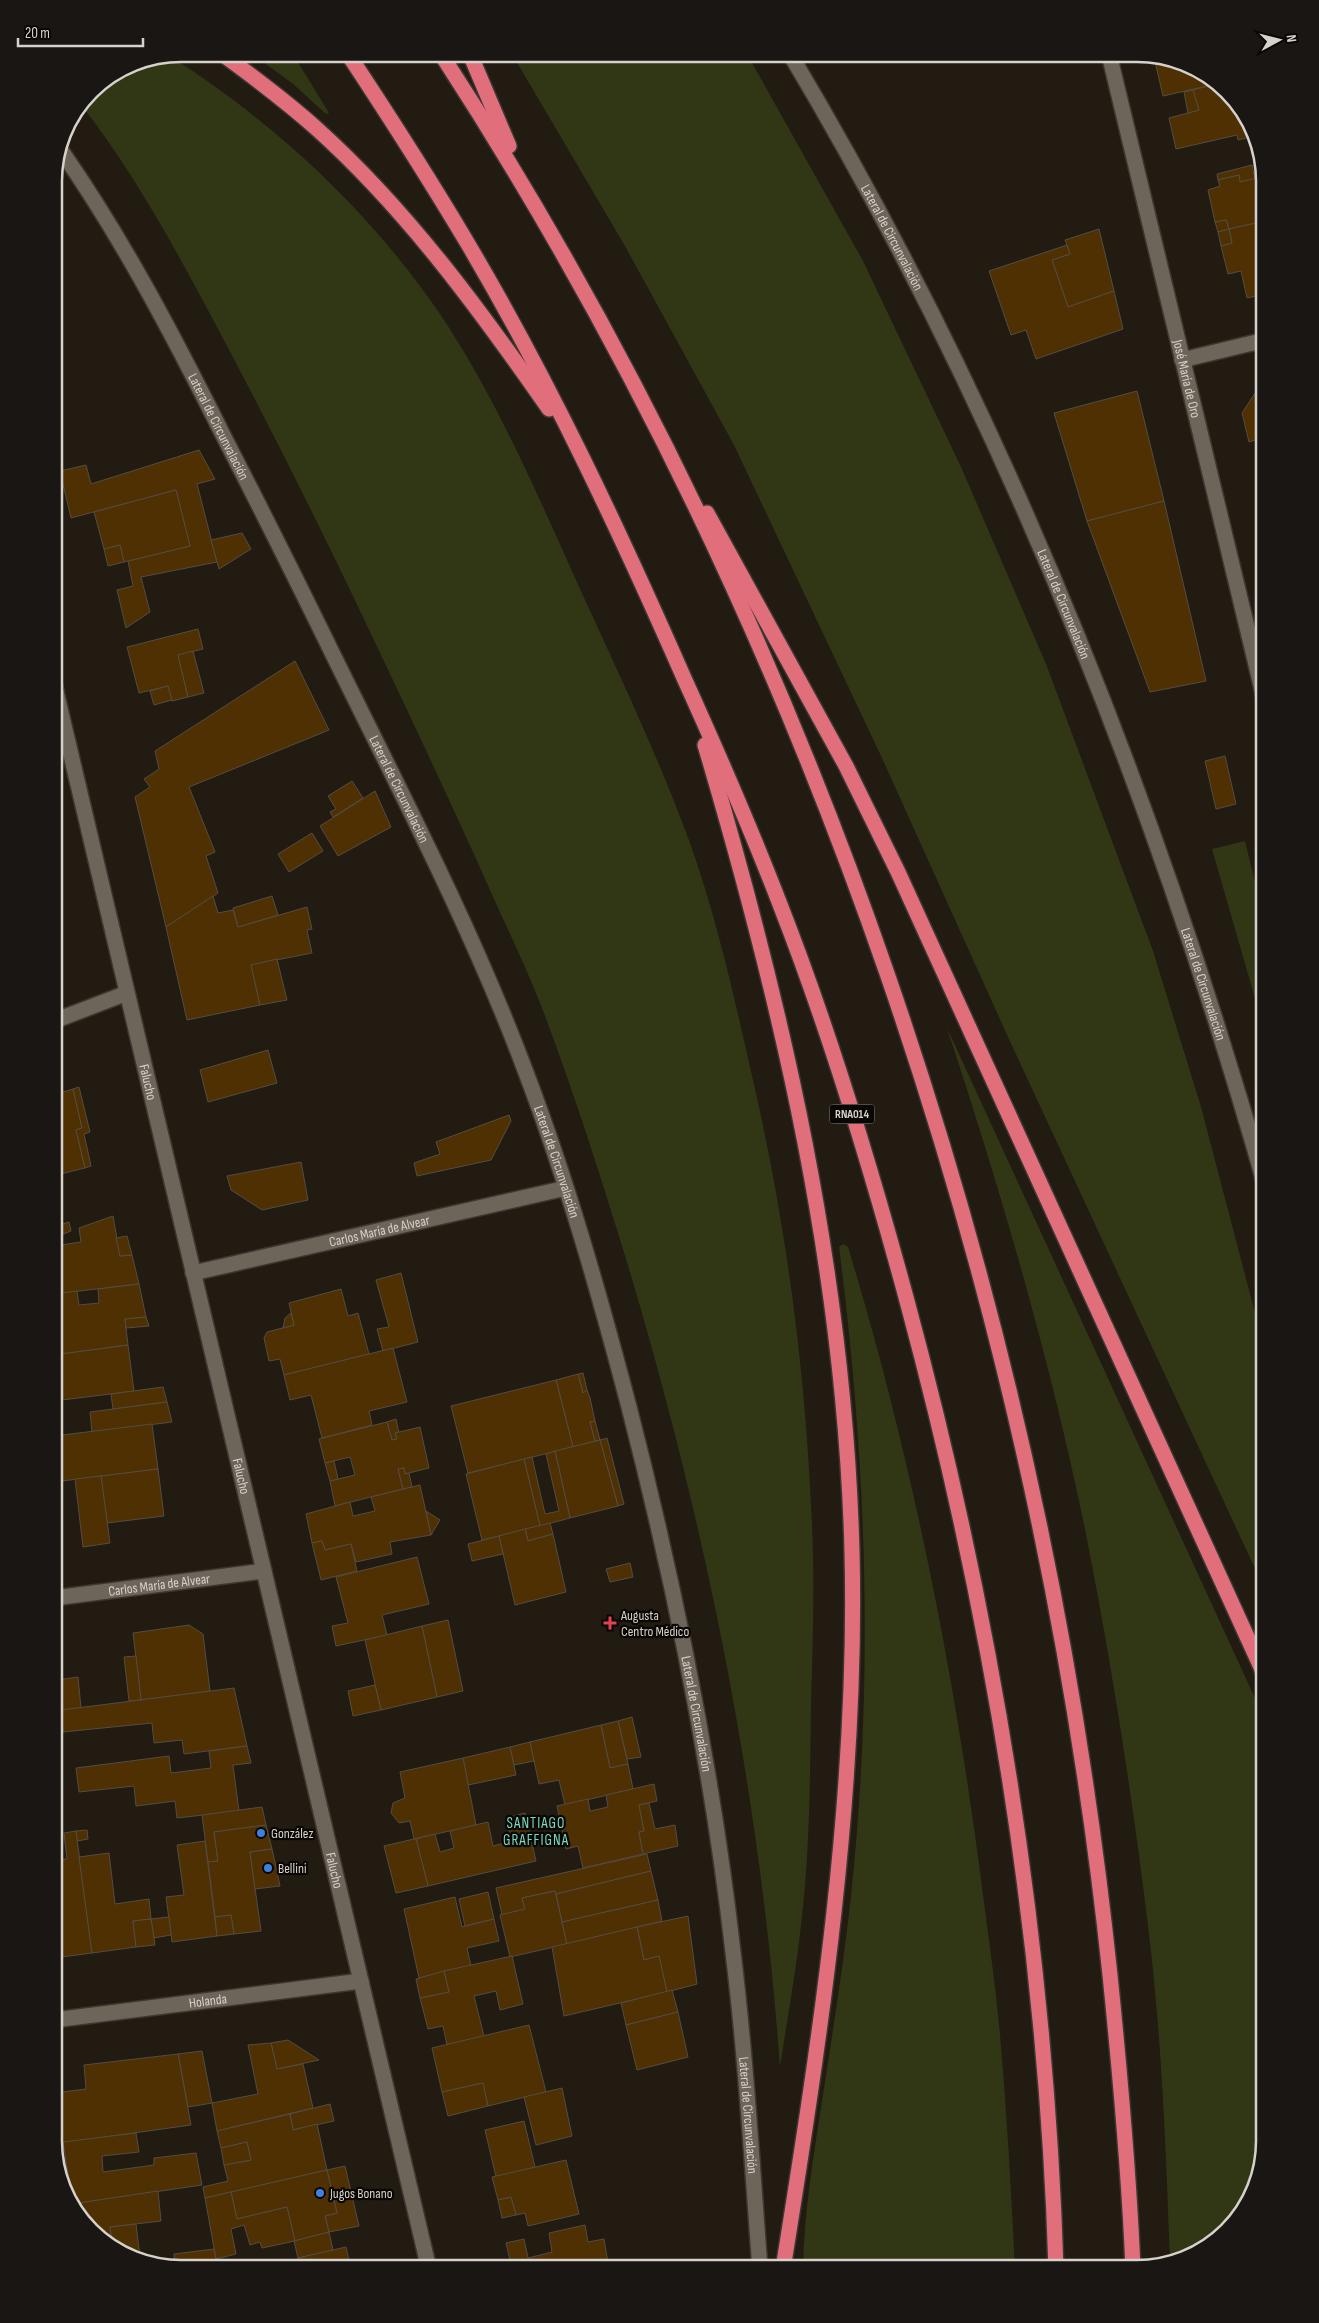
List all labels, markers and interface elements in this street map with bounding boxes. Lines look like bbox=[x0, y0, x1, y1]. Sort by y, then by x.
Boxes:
scale bar bbox=[18, 15, 142, 47]
north arrow bbox=[1254, 15, 1304, 65]
text: 20 m bbox=[25, 24, 50, 43]
text: N bbox=[1283, 34, 1300, 43]
street label: Lateral de Circunvalación bbox=[858, 181, 927, 293]
street label: José María de Oro bbox=[1169, 337, 1205, 420]
street label: Lateral de Circunvalación bbox=[185, 370, 253, 483]
street label: Lateral de Circunvalación bbox=[1034, 546, 1094, 661]
street label: Lateral de Circunvalación bbox=[366, 733, 433, 845]
street label: Lateral de Circunvalación bbox=[1177, 925, 1230, 1042]
street label: Falucho bbox=[136, 1062, 161, 1102]
street label: Lateral de Circunvalación bbox=[530, 1103, 584, 1220]
road number: RNA014 bbox=[830, 1104, 874, 1124]
street label: Carlos María de Alvear bbox=[327, 1211, 431, 1250]
street label: Falucho bbox=[229, 1456, 254, 1496]
street label: Carlos María de Alvear bbox=[107, 1570, 211, 1599]
place label: Augusta Centro Médico bbox=[620, 1607, 689, 1640]
marker: Augusta Centro Médico bbox=[603, 1616, 617, 1630]
street label: Lateral de Circunvalación bbox=[678, 1654, 716, 1773]
district label: SANTIAGO GRAFFIGNA bbox=[503, 1814, 569, 1850]
place label: González bbox=[271, 1825, 314, 1842]
marker: González bbox=[255, 1827, 267, 1839]
street label: Falucho bbox=[322, 1851, 347, 1890]
place label: Bellini bbox=[278, 1860, 307, 1877]
marker: Bellini bbox=[262, 1862, 274, 1874]
street label: Holanda bbox=[188, 1990, 228, 2011]
street label: Lateral de Circunvalación bbox=[735, 2056, 762, 2174]
place label: Jugos Bonano bbox=[329, 2185, 393, 2202]
marker: Jugos Bonano bbox=[314, 2187, 326, 2199]

